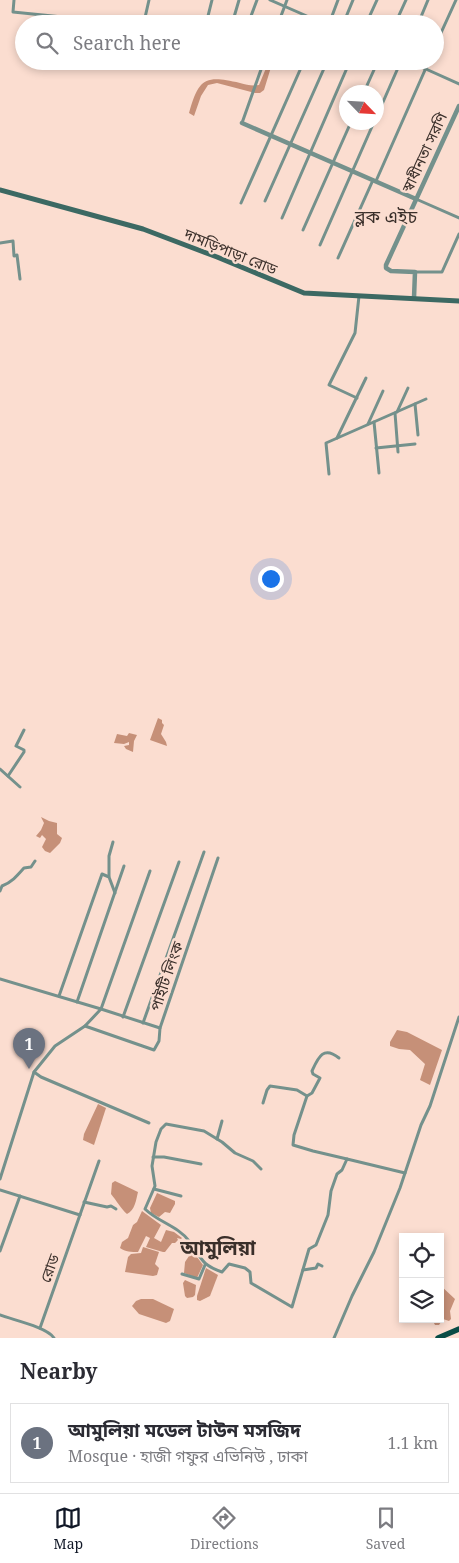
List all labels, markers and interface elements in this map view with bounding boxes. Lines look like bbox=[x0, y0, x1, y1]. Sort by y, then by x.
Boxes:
search box bbox=[15, 15, 444, 70]
icon: search bbox=[33, 29, 61, 57]
text: Search here bbox=[73, 30, 181, 56]
north arrow bbox=[339, 85, 384, 130]
street label: স্বাধীনতা সরণি bbox=[396, 108, 451, 196]
district label: ব্লক এইচ bbox=[354, 204, 417, 228]
street label: দামড়িপাড়া রোড bbox=[181, 223, 281, 279]
your location bbox=[258, 566, 284, 592]
street label: পাইটি লিংক bbox=[145, 938, 188, 1014]
pin: 1 bbox=[13, 1028, 45, 1069]
map controls bbox=[399, 1233, 444, 1323]
button: locate bbox=[399, 1233, 444, 1278]
district label: আমুলিয়া bbox=[179, 1234, 256, 1261]
street label: রোড bbox=[35, 1251, 63, 1285]
button: layers bbox=[399, 1278, 444, 1323]
text: Nearby bbox=[20, 1357, 98, 1385]
text: আমুলিয়া মডেল টাউন মসজিদ bbox=[68, 1417, 301, 1443]
text: 1 bbox=[32, 1432, 42, 1454]
text: 1.1 km bbox=[387, 1432, 438, 1454]
text: Mosque · হাজী গফুর এভিনিউ , ঢাকা bbox=[68, 1445, 308, 1467]
tab: Map bbox=[54, 1504, 83, 1553]
tab: Directions bbox=[190, 1504, 259, 1553]
tab: Saved bbox=[366, 1504, 405, 1553]

